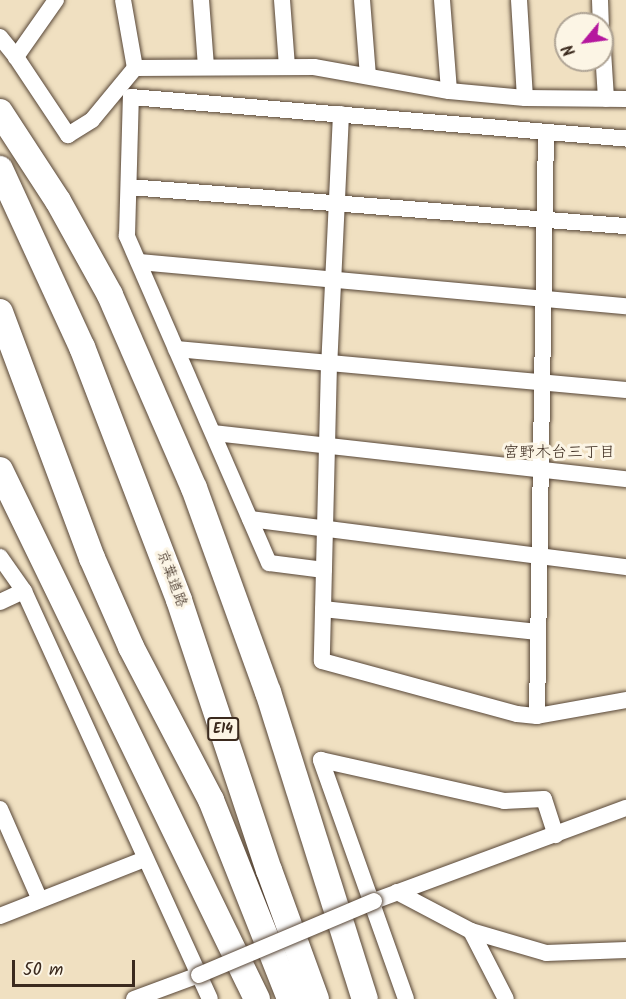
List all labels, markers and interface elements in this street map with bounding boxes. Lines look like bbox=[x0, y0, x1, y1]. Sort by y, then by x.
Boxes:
north arrow bbox=[554, 12, 614, 72]
text: N bbox=[556, 40, 583, 60]
district label: 宮野木台三丁目 bbox=[503, 443, 615, 463]
street label: 京葉道路 bbox=[152, 548, 190, 610]
road number: E14 bbox=[206, 718, 240, 740]
scale bar bbox=[15, 948, 138, 986]
text: 50 m bbox=[23, 956, 63, 985]

